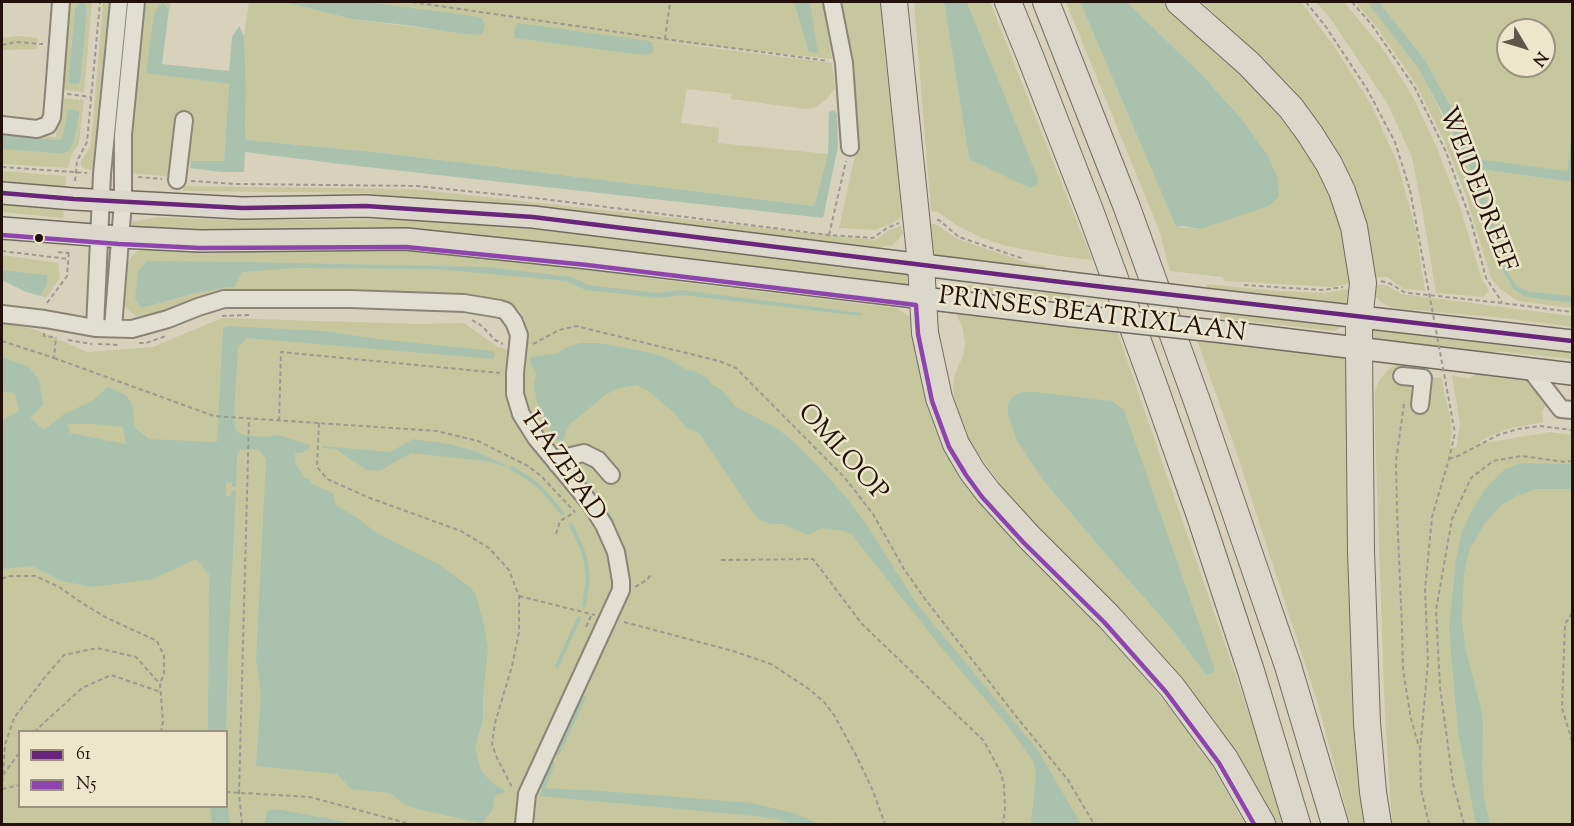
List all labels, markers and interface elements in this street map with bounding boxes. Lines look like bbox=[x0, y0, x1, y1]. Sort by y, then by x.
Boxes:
north arrow bbox=[1496, 18, 1556, 78]
text: N bbox=[1526, 46, 1552, 70]
street label: WEIDEDREEF bbox=[1429, 103, 1521, 277]
unlabelled marker bbox=[33, 232, 45, 244]
street label: PRINSES BEATRIXLAAN bbox=[937, 283, 1247, 351]
street label: OMLOOP bbox=[789, 399, 893, 509]
street label: HAZEPAD bbox=[513, 407, 611, 529]
legend bbox=[18, 730, 228, 808]
text: 61 bbox=[76, 742, 91, 768]
text: N5 bbox=[76, 772, 96, 798]

